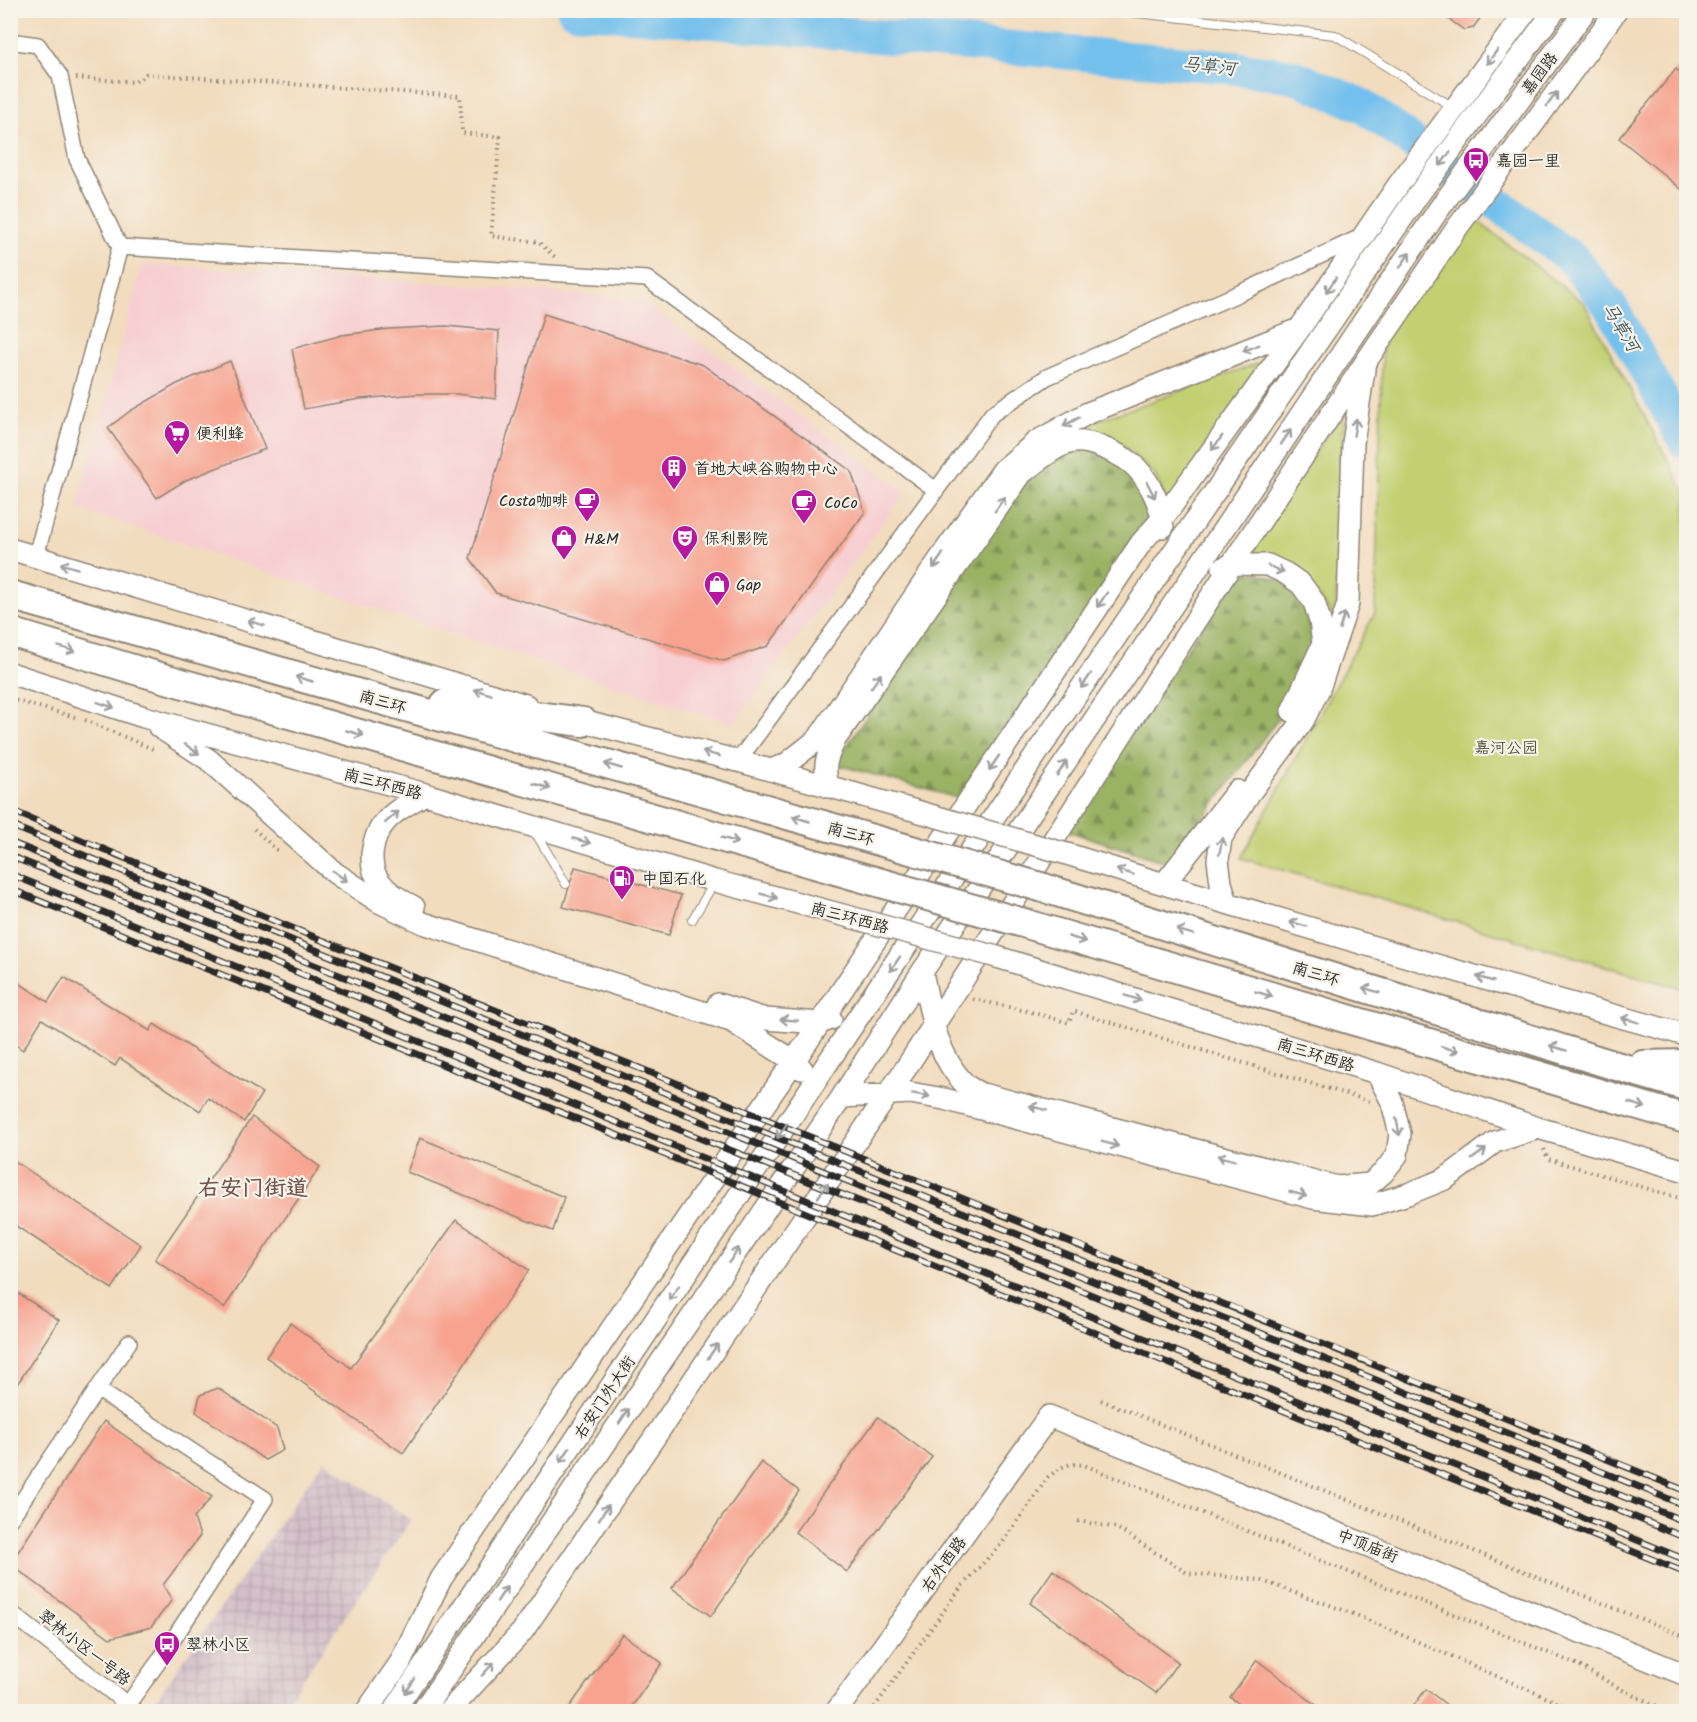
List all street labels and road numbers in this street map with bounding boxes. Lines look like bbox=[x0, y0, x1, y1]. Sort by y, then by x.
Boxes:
street label: 嘉园路 bbox=[1516, 47, 1565, 101]
street label: 南三环 bbox=[356, 684, 409, 721]
street label: 南三环西路 bbox=[341, 762, 424, 807]
street label: 南三环 bbox=[824, 816, 877, 853]
street label: 南三环西路 bbox=[808, 896, 891, 941]
street label: 南三环 bbox=[1289, 955, 1342, 993]
street label: 南三环西路 bbox=[1274, 1032, 1357, 1079]
street label: 右安门外大街 bbox=[568, 1351, 642, 1445]
street label: 中顶庙街 bbox=[1333, 1523, 1402, 1570]
street label: 右外西路 bbox=[915, 1532, 973, 1598]
street label: 翠林小区一号路 bbox=[32, 1604, 136, 1693]

